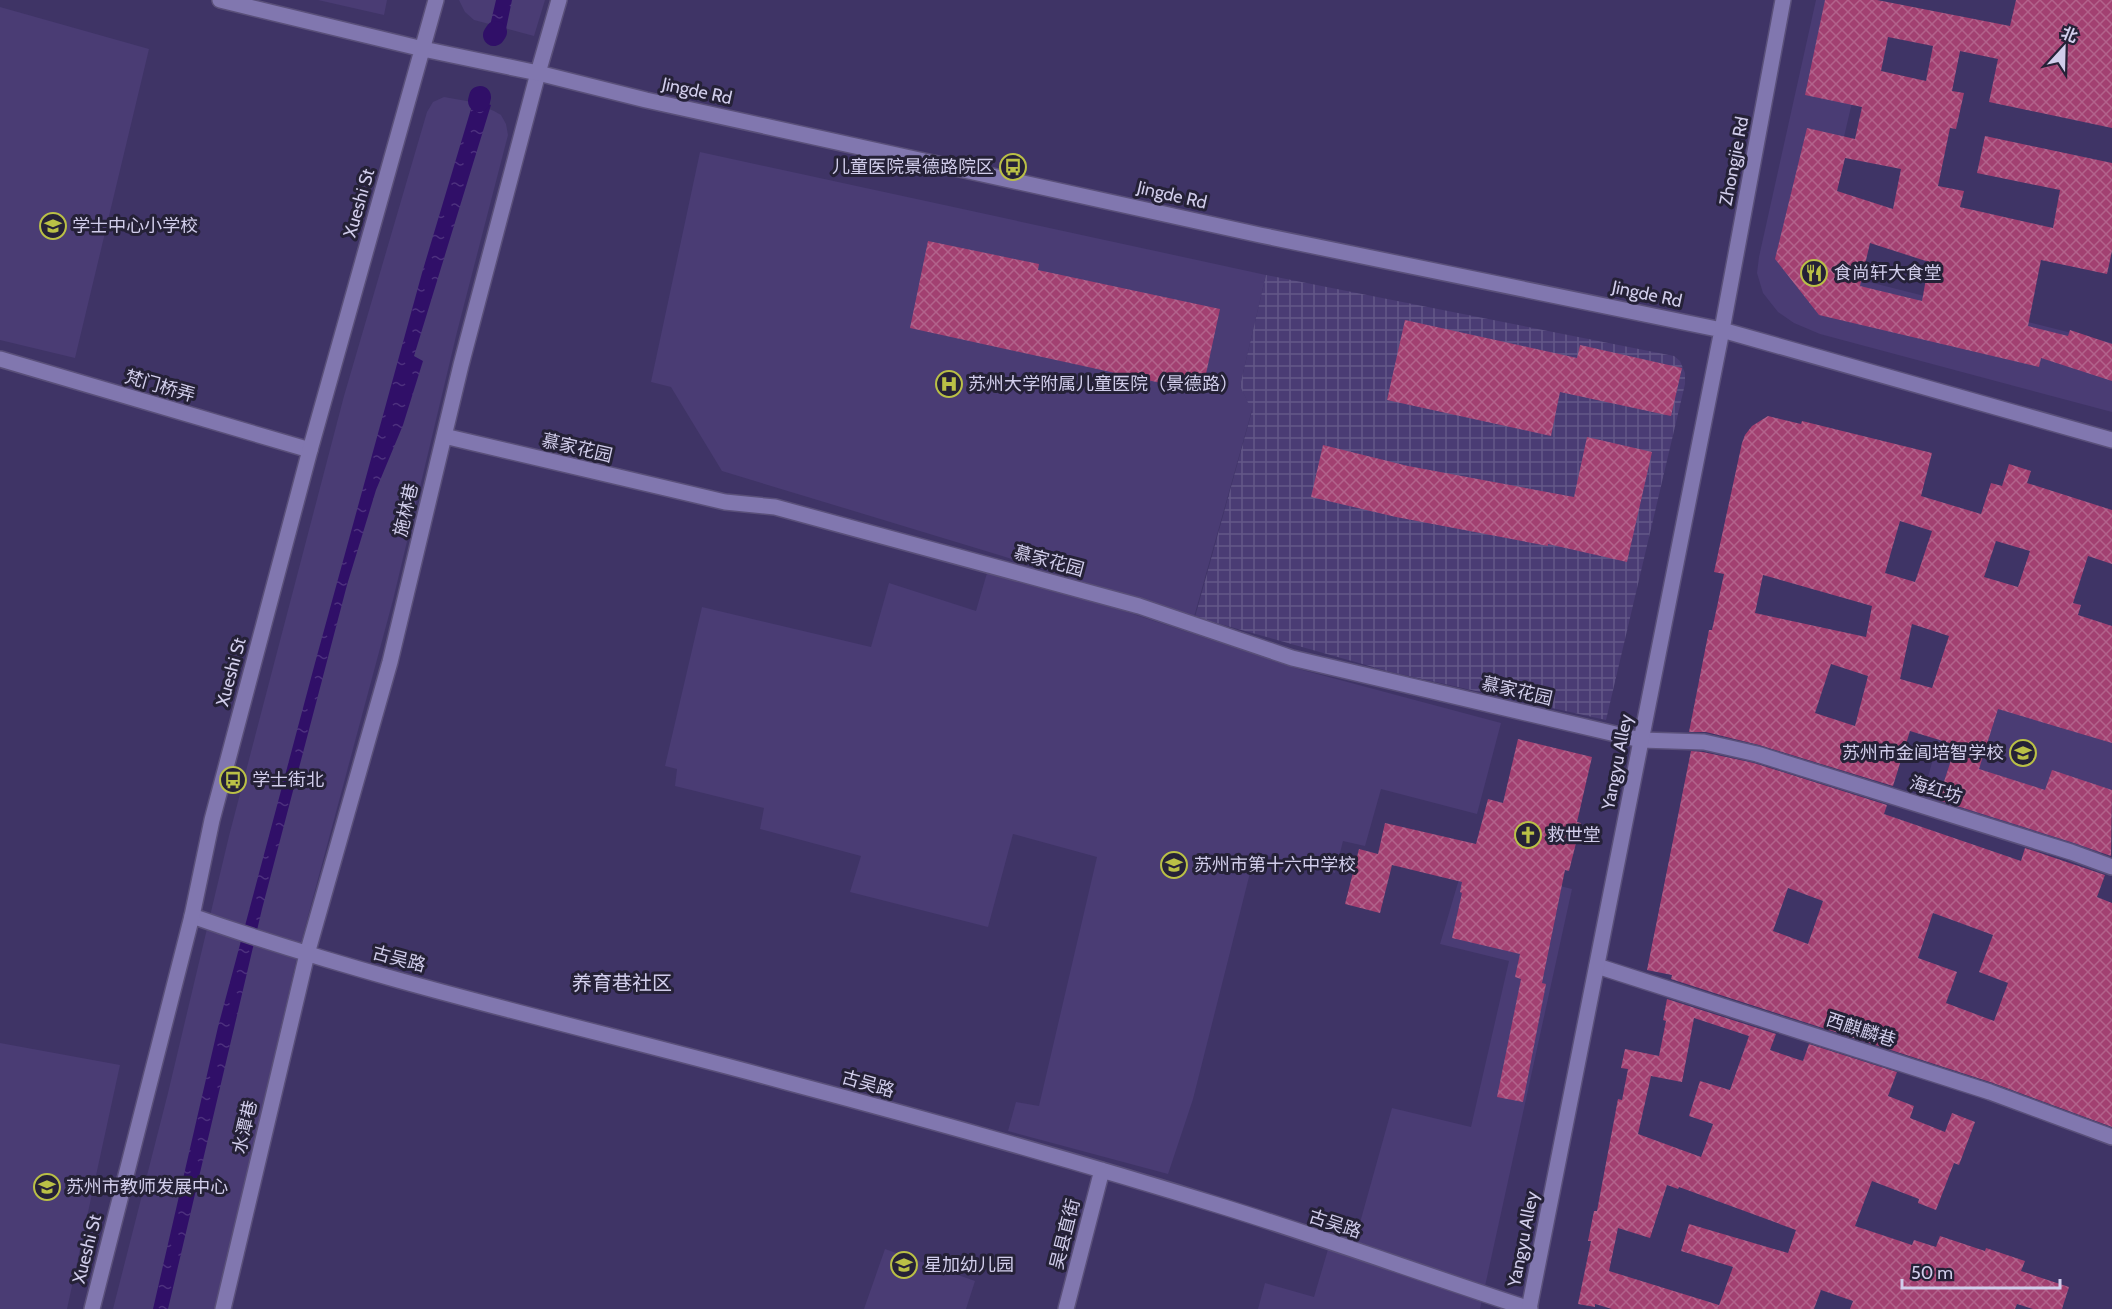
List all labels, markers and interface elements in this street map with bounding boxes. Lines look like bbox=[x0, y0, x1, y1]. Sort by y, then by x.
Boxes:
north arrow bbox=[2034, 18, 2094, 78]
text: 北 bbox=[2058, 23, 2080, 46]
street label: Jingde Rd bbox=[659, 73, 734, 109]
street label: Zhongjie Rd bbox=[1715, 115, 1753, 207]
bus stop icon: 儿童医院景德路院区 bbox=[998, 152, 1028, 182]
place label: 儿童医院景德路院区 bbox=[832, 156, 994, 178]
street label: Xueshi St bbox=[339, 166, 379, 240]
street label: Jingde Rd bbox=[1134, 176, 1209, 214]
school or university icon: 学士中心小学校 bbox=[38, 211, 68, 241]
place label: 学士中心小学校 bbox=[72, 215, 198, 237]
restaurant icon: 食尚轩大食堂 bbox=[1799, 258, 1829, 288]
place label: 食尚轩大食堂 bbox=[1834, 262, 1942, 284]
street label: Jingde Rd bbox=[1609, 276, 1684, 312]
street label: 梵门桥弄 bbox=[122, 366, 198, 406]
hospital icon: 苏州大学附属儿童医院（景德路） bbox=[934, 369, 964, 399]
place label: 苏州大学附属儿童医院（景德路） bbox=[968, 373, 1238, 395]
street label: 慕家花园 bbox=[539, 429, 615, 467]
street label: 施林巷 bbox=[389, 481, 423, 539]
street label: 慕家花园 bbox=[1011, 541, 1087, 581]
street label: Xueshi St bbox=[211, 635, 251, 709]
street label: 慕家花园 bbox=[1479, 672, 1555, 710]
street label: Yangyu Alley bbox=[1597, 712, 1637, 813]
school or university icon: 苏州市金阊培智学校 bbox=[2008, 738, 2038, 768]
place label: 苏州市金阊培智学校 bbox=[1842, 742, 2004, 764]
bus stop icon: 学士街北 bbox=[218, 765, 248, 795]
place label: 学士街北 bbox=[252, 769, 324, 791]
street label: 海红坊 bbox=[1907, 772, 1965, 808]
church icon: 救世堂 bbox=[1513, 820, 1543, 850]
place label: 救世堂 bbox=[1547, 824, 1601, 846]
school or university icon: 苏州市第十六中学校 bbox=[1159, 850, 1189, 880]
place label: 苏州市第十六中学校 bbox=[1194, 854, 1356, 876]
street label: 古吴路 bbox=[370, 941, 428, 977]
district label: 养育巷社区 bbox=[572, 971, 672, 995]
street label: 西麒麟巷 bbox=[1823, 1008, 1899, 1052]
street label: 古吴路 bbox=[839, 1066, 897, 1102]
street label: 水潭巷 bbox=[228, 1098, 262, 1156]
school or university icon: 苏州市教师发展中心 bbox=[32, 1172, 62, 1202]
place label: 苏州市教师发展中心 bbox=[66, 1176, 228, 1198]
street label: Yangyu Alley bbox=[1503, 1189, 1543, 1290]
street label: 吴县直街 bbox=[1046, 1196, 1084, 1272]
street label: 古吴路 bbox=[1306, 1205, 1364, 1243]
street label: Xueshi St bbox=[68, 1212, 106, 1286]
school or university icon: 星加幼儿园 bbox=[889, 1250, 919, 1280]
scale bar bbox=[1902, 1252, 2060, 1290]
place label: 星加幼儿园 bbox=[924, 1254, 1014, 1276]
text: 50 m bbox=[1911, 1262, 1953, 1284]

